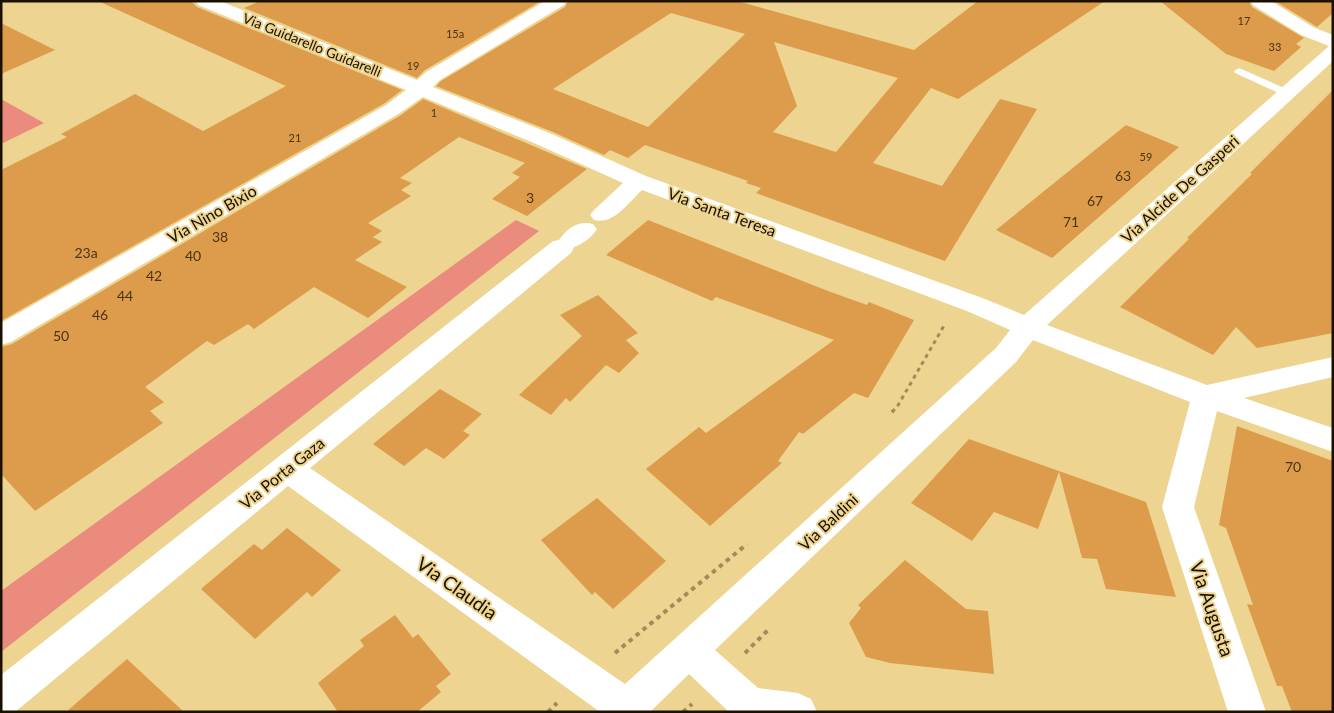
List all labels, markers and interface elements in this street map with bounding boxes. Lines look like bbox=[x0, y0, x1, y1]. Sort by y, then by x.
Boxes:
street label: Via Guidarello Guidarelli bbox=[240, 9, 384, 80]
house number: 17 bbox=[1238, 14, 1250, 27]
house number: 15a bbox=[446, 27, 464, 40]
house number: 33 bbox=[1269, 40, 1281, 53]
house number: 19 bbox=[407, 59, 419, 72]
house number: 1 bbox=[431, 106, 437, 119]
house number: 21 bbox=[289, 131, 301, 144]
street label: Via Alcide De Gasperi bbox=[1117, 131, 1242, 247]
house number: 59 bbox=[1140, 150, 1152, 163]
house number: 63 bbox=[1115, 167, 1131, 184]
street label: Via Nino Bixio bbox=[164, 180, 260, 247]
street label: Via Santa Teresa bbox=[665, 183, 779, 240]
house number: 3 bbox=[526, 189, 534, 206]
house number: 67 bbox=[1087, 192, 1103, 209]
house number: 71 bbox=[1063, 213, 1079, 230]
house number: 38 bbox=[212, 228, 228, 245]
house number: 23a bbox=[74, 244, 98, 261]
house number: 40 bbox=[185, 247, 201, 264]
house number: 42 bbox=[146, 267, 162, 284]
house number: 44 bbox=[117, 287, 133, 304]
house number: 46 bbox=[92, 306, 108, 323]
house number: 50 bbox=[53, 327, 69, 344]
street label: Via Porta Gaza bbox=[236, 433, 328, 513]
house number: 70 bbox=[1285, 458, 1301, 475]
street label: Via Baldini bbox=[794, 489, 861, 554]
street label: Via Claudia bbox=[412, 551, 502, 624]
street label: Via Augusta bbox=[1185, 558, 1240, 660]

